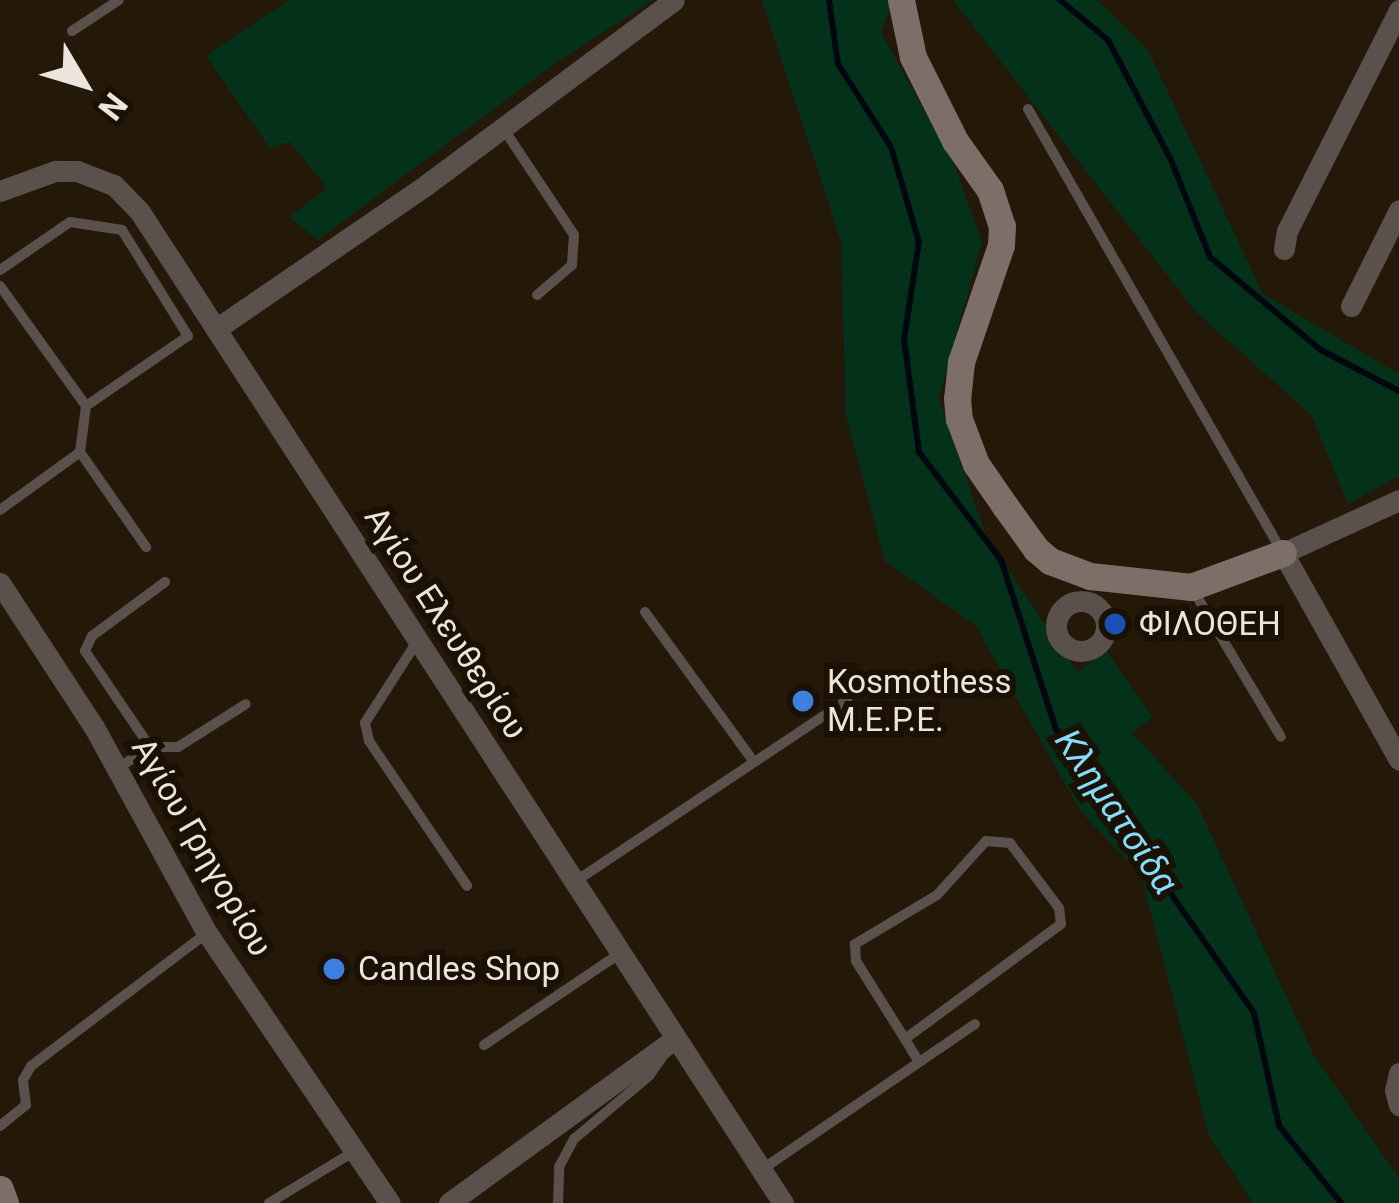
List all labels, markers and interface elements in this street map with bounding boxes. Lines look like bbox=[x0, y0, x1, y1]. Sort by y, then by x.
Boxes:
north arrow bbox=[24, 24, 144, 144]
text: N bbox=[90, 85, 135, 128]
street label: Αγίου Ελευθερίου bbox=[356, 500, 536, 746]
place label: ΦΙΛΟΘΕΗ bbox=[1139, 604, 1281, 644]
marker: ΦΙΛΟΘΕΗ bbox=[1102, 611, 1128, 637]
place label: Kosmothess M.E.P.E. bbox=[827, 662, 1011, 740]
marker: Kosmothess M.E.P.E. bbox=[790, 688, 816, 714]
water label: Κληματσίδα bbox=[1045, 722, 1187, 902]
street label: Αγίου Γρηγορίου bbox=[123, 731, 281, 963]
place label: Candles Shop bbox=[358, 949, 560, 989]
marker: Candles Shop bbox=[321, 956, 347, 982]

